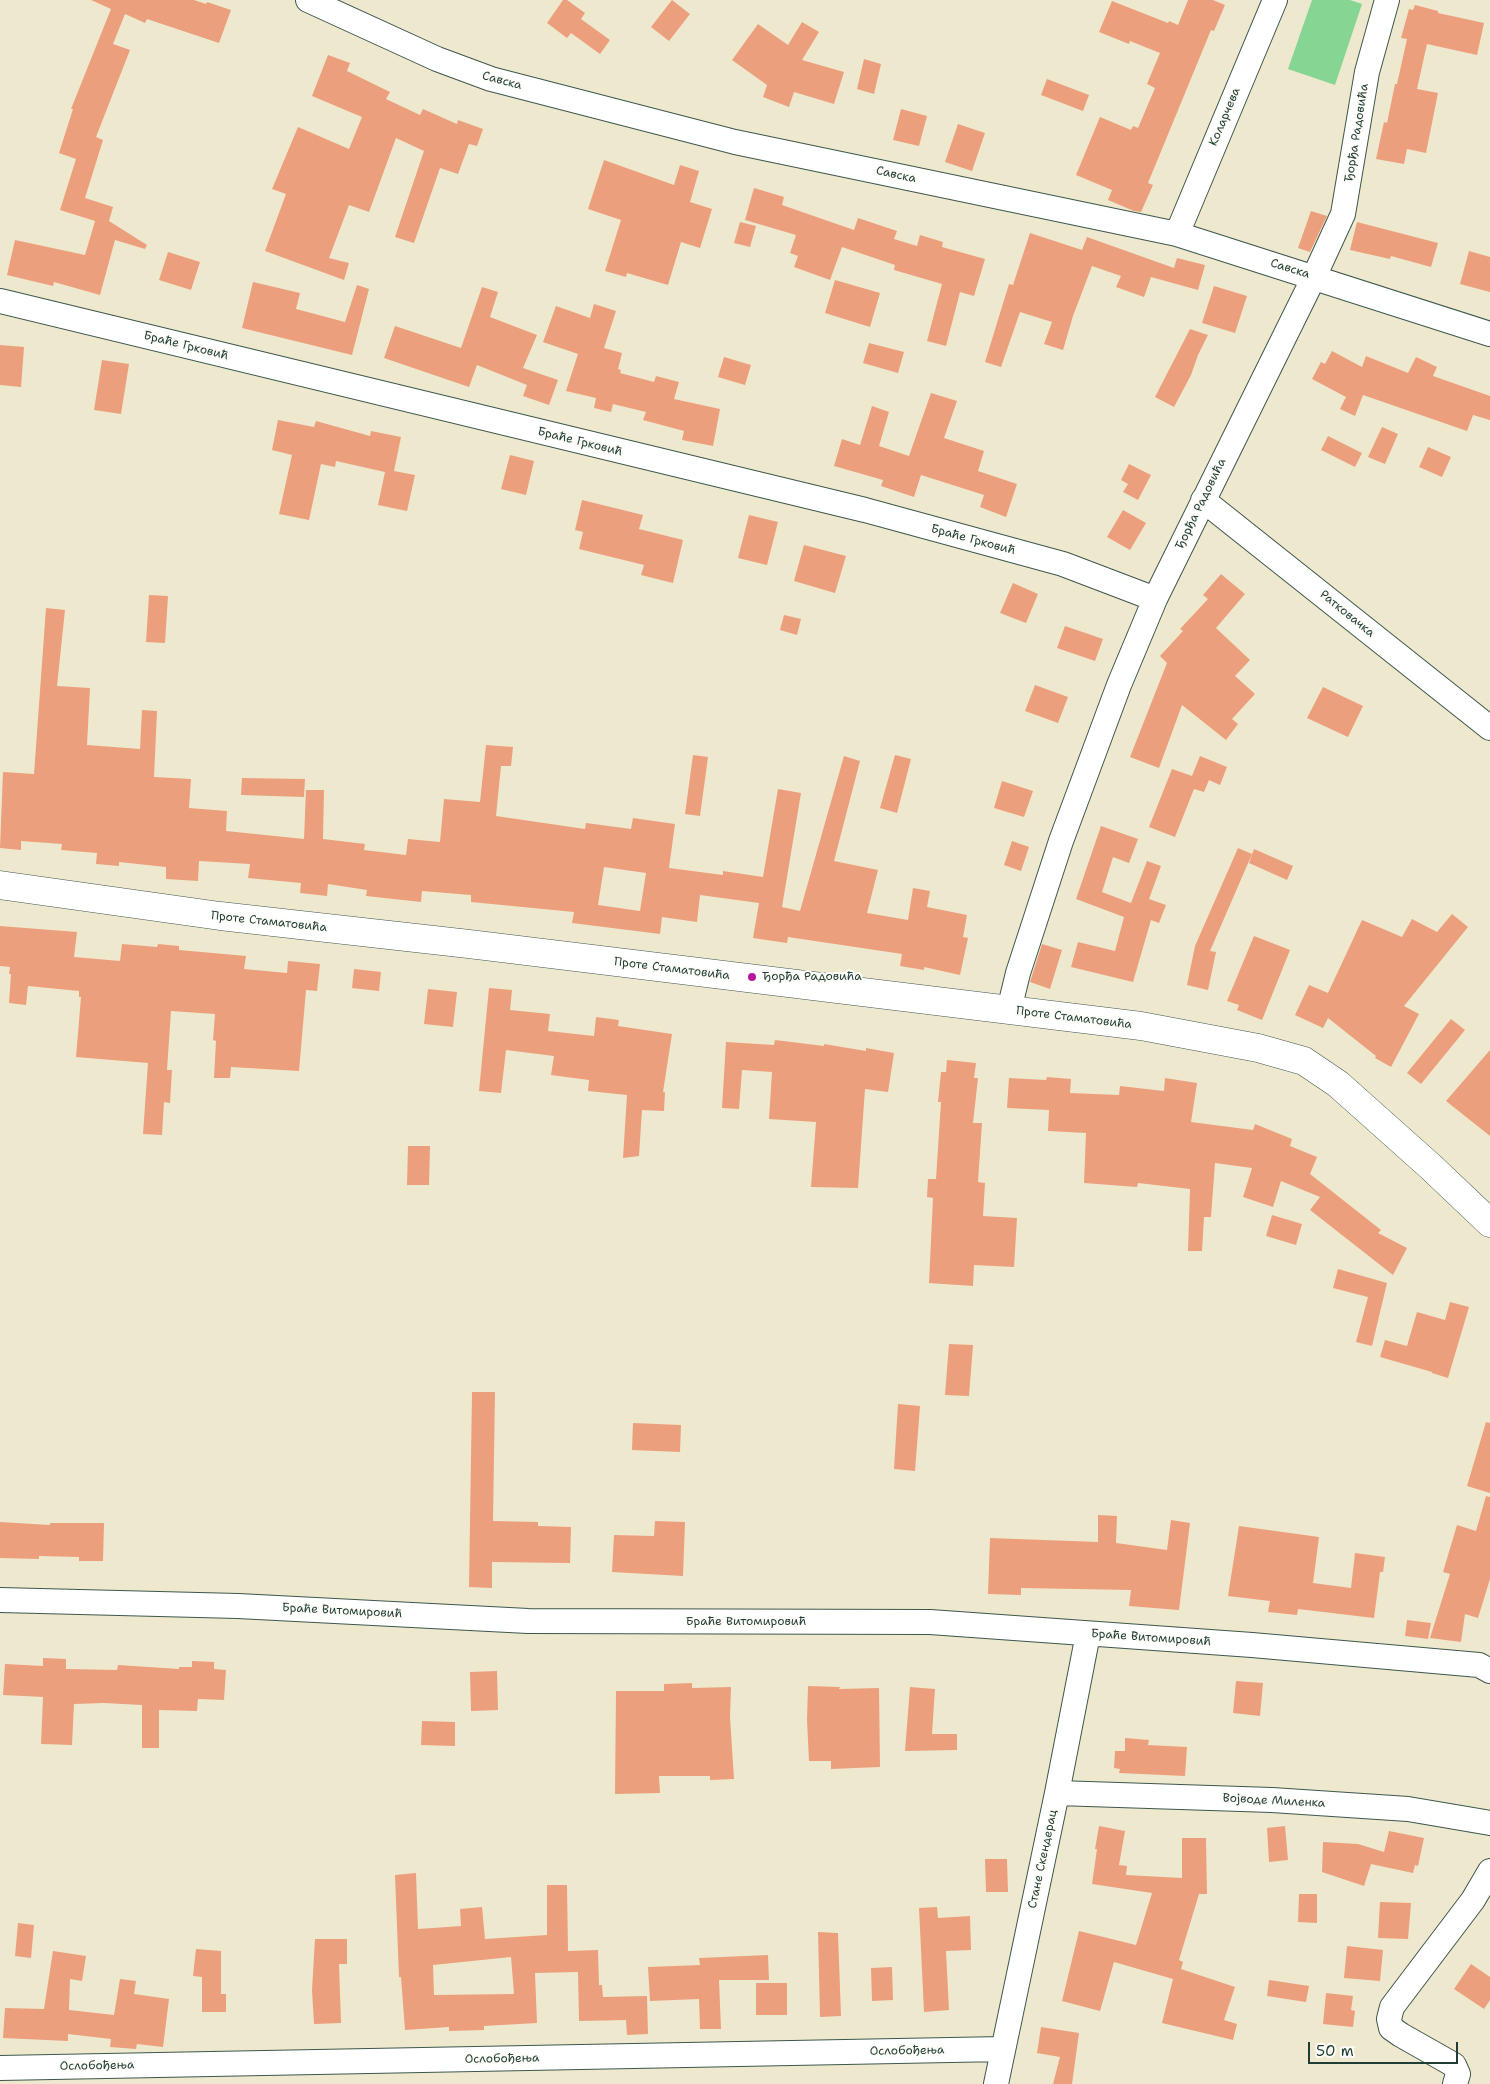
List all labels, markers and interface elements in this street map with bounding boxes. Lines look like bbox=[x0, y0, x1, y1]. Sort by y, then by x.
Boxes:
street label: Савска bbox=[481, 69, 523, 93]
street label: Ђорђа Радовића bbox=[1342, 83, 1372, 183]
street label: Коларчева bbox=[1206, 86, 1244, 148]
street label: Савска bbox=[875, 164, 917, 186]
street label: Савска bbox=[1269, 256, 1311, 282]
street label: Браће Грковић bbox=[142, 328, 230, 364]
street label: Браће Грковић bbox=[536, 424, 624, 460]
street label: Ђорђа Радовића bbox=[1173, 456, 1229, 552]
street label: Браће Грковић bbox=[929, 522, 1017, 558]
street label: Ратковачка bbox=[1317, 588, 1377, 640]
street label: Проте Стаматовића bbox=[210, 909, 328, 935]
street label: Проте Стаматовића bbox=[613, 955, 731, 983]
place label: Ђорђа Радовића bbox=[762, 970, 862, 984]
marker: Ђорђа Радовића bbox=[746, 971, 758, 983]
street label: Проте Стаматовића bbox=[1015, 1004, 1133, 1032]
street label: Браће Витомировић bbox=[281, 1601, 403, 1621]
street label: Браће Витомировић bbox=[686, 1615, 806, 1629]
street label: Браће Витомировић bbox=[1090, 1627, 1212, 1649]
street label: Војводе Миленка bbox=[1222, 1791, 1326, 1811]
street label: Стане Скендерац bbox=[1025, 1808, 1061, 1910]
scale bar bbox=[1310, 2032, 1460, 2064]
text: 50 m bbox=[1316, 2041, 1354, 2061]
street label: Ослобођења bbox=[870, 2043, 944, 2059]
street label: Ослобођења bbox=[465, 2051, 539, 2067]
street label: Ослобођења bbox=[60, 2058, 134, 2074]

